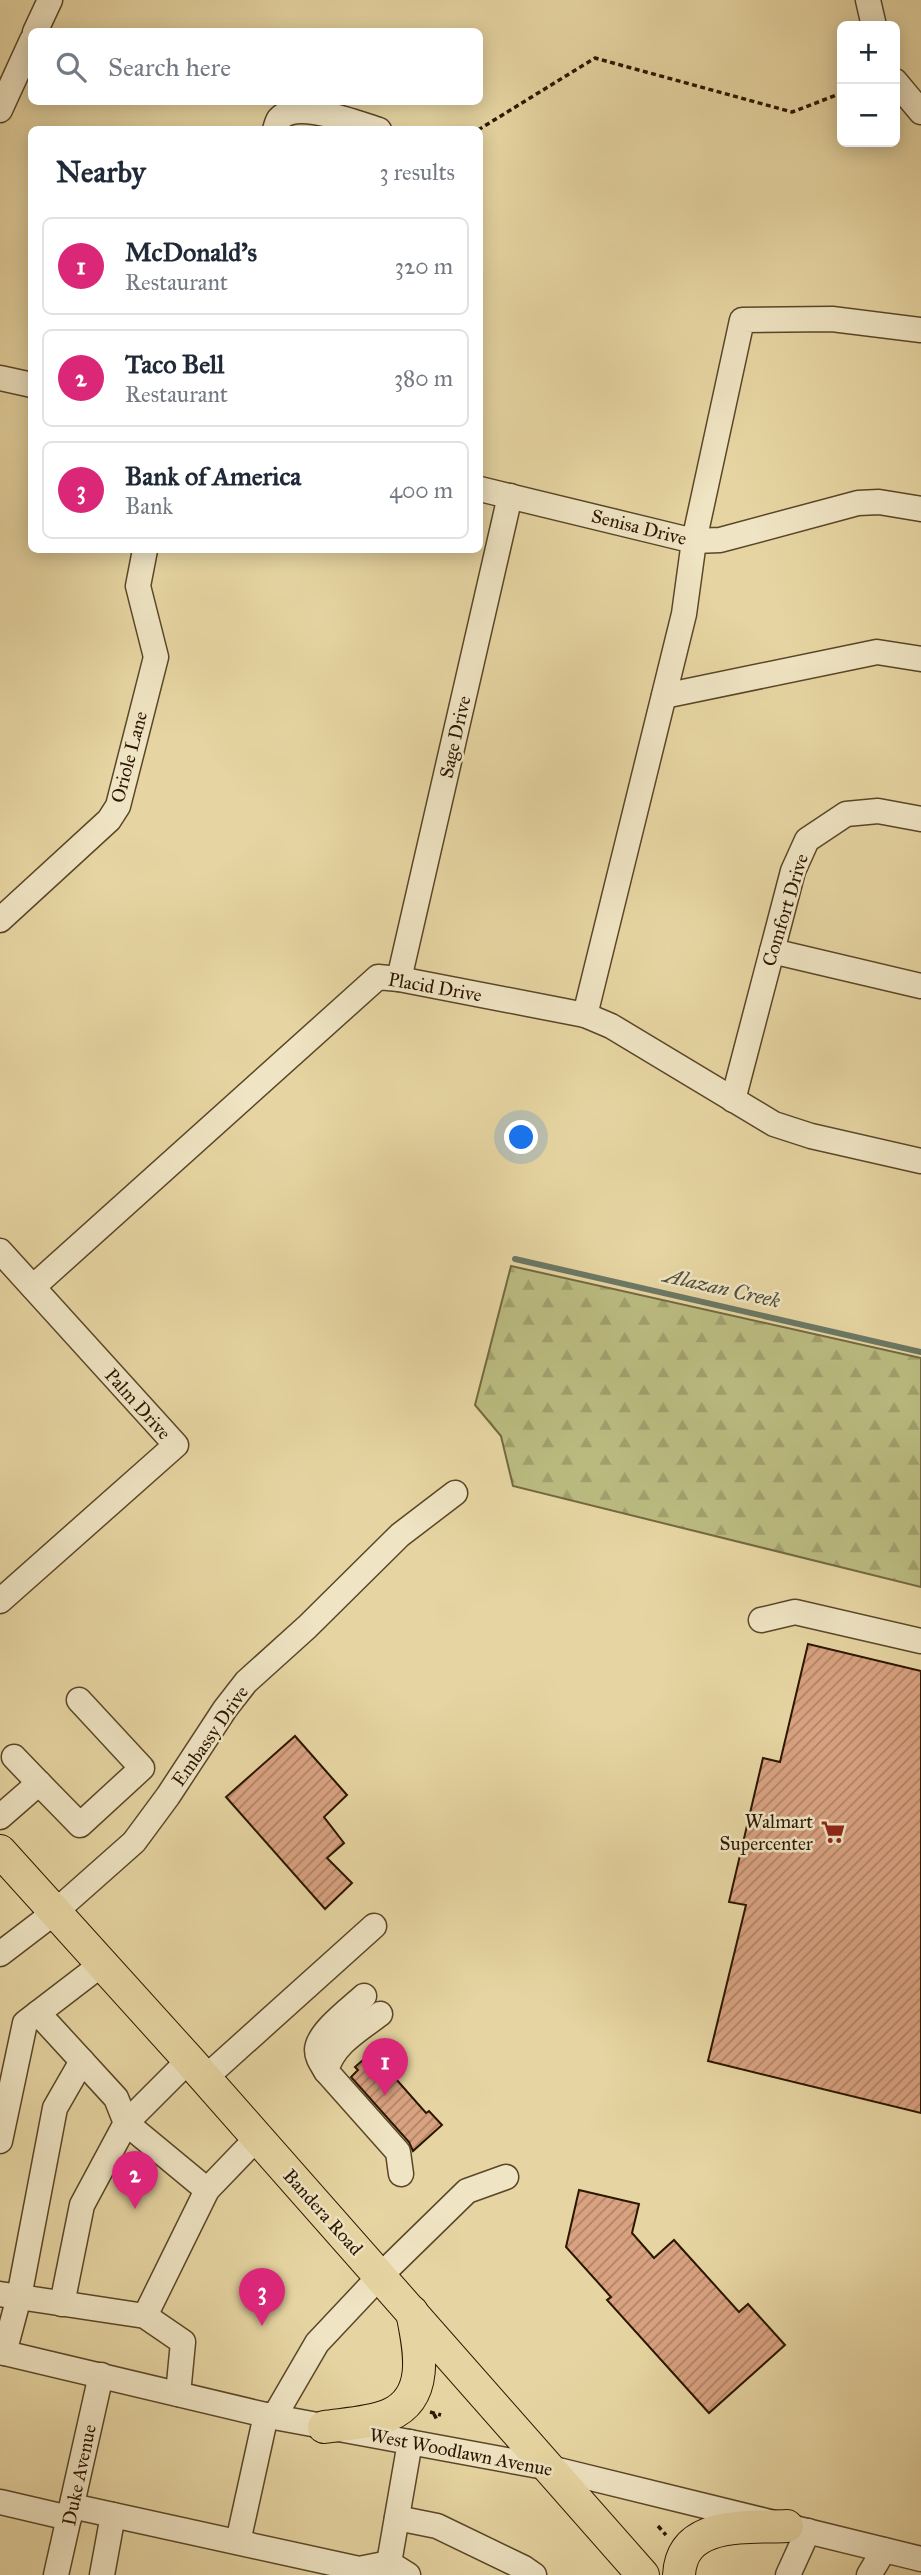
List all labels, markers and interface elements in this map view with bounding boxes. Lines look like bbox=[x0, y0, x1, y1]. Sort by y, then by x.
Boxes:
map controls bbox=[837, 21, 900, 147]
button: + bbox=[837, 21, 900, 84]
search box bbox=[28, 28, 483, 105]
icon: search bbox=[52, 48, 90, 86]
text: Search here bbox=[108, 51, 231, 83]
button: − bbox=[837, 84, 900, 147]
text: Nearby bbox=[56, 154, 146, 190]
text: 3 results bbox=[379, 158, 455, 186]
text: McDonald's bbox=[125, 236, 257, 268]
text: 1 bbox=[76, 252, 86, 280]
text: 320 m bbox=[395, 252, 453, 280]
text: Restaurant bbox=[125, 268, 228, 296]
text: Taco Bell bbox=[125, 348, 224, 380]
text: 2 bbox=[75, 364, 87, 392]
text: 380 m bbox=[394, 364, 453, 392]
text: Restaurant bbox=[125, 380, 228, 408]
text: Bank of America bbox=[125, 460, 301, 492]
text: 3 bbox=[76, 476, 86, 504]
text: 400 m bbox=[389, 476, 453, 504]
text: Bank bbox=[125, 492, 173, 520]
street label: Senisa Drive bbox=[589, 504, 689, 550]
street label: Sage Drive bbox=[434, 694, 477, 781]
street label: Oriole Lane bbox=[106, 709, 152, 805]
street label: Comfort Drive bbox=[757, 851, 813, 969]
street label: Placid Drive bbox=[386, 967, 484, 1007]
your location bbox=[504, 1120, 538, 1154]
water label: Alazan Creek bbox=[659, 1262, 783, 1314]
street label: Palm Drive bbox=[100, 1364, 176, 1444]
street label: Embassy Drive bbox=[167, 1681, 253, 1791]
place label: Walmart Supercenter bbox=[720, 1810, 814, 1855]
supermarket icon: Walmart Supercenter bbox=[819, 1818, 847, 1846]
pin: 1 bbox=[362, 2038, 408, 2096]
pin: 2 bbox=[112, 2151, 158, 2209]
street label: Bandera Road bbox=[278, 2164, 368, 2260]
pin: 3 bbox=[239, 2268, 285, 2326]
street label: Duke Avenue bbox=[57, 2422, 101, 2528]
street label: West Woodlawn Avenue bbox=[367, 2423, 555, 2481]

